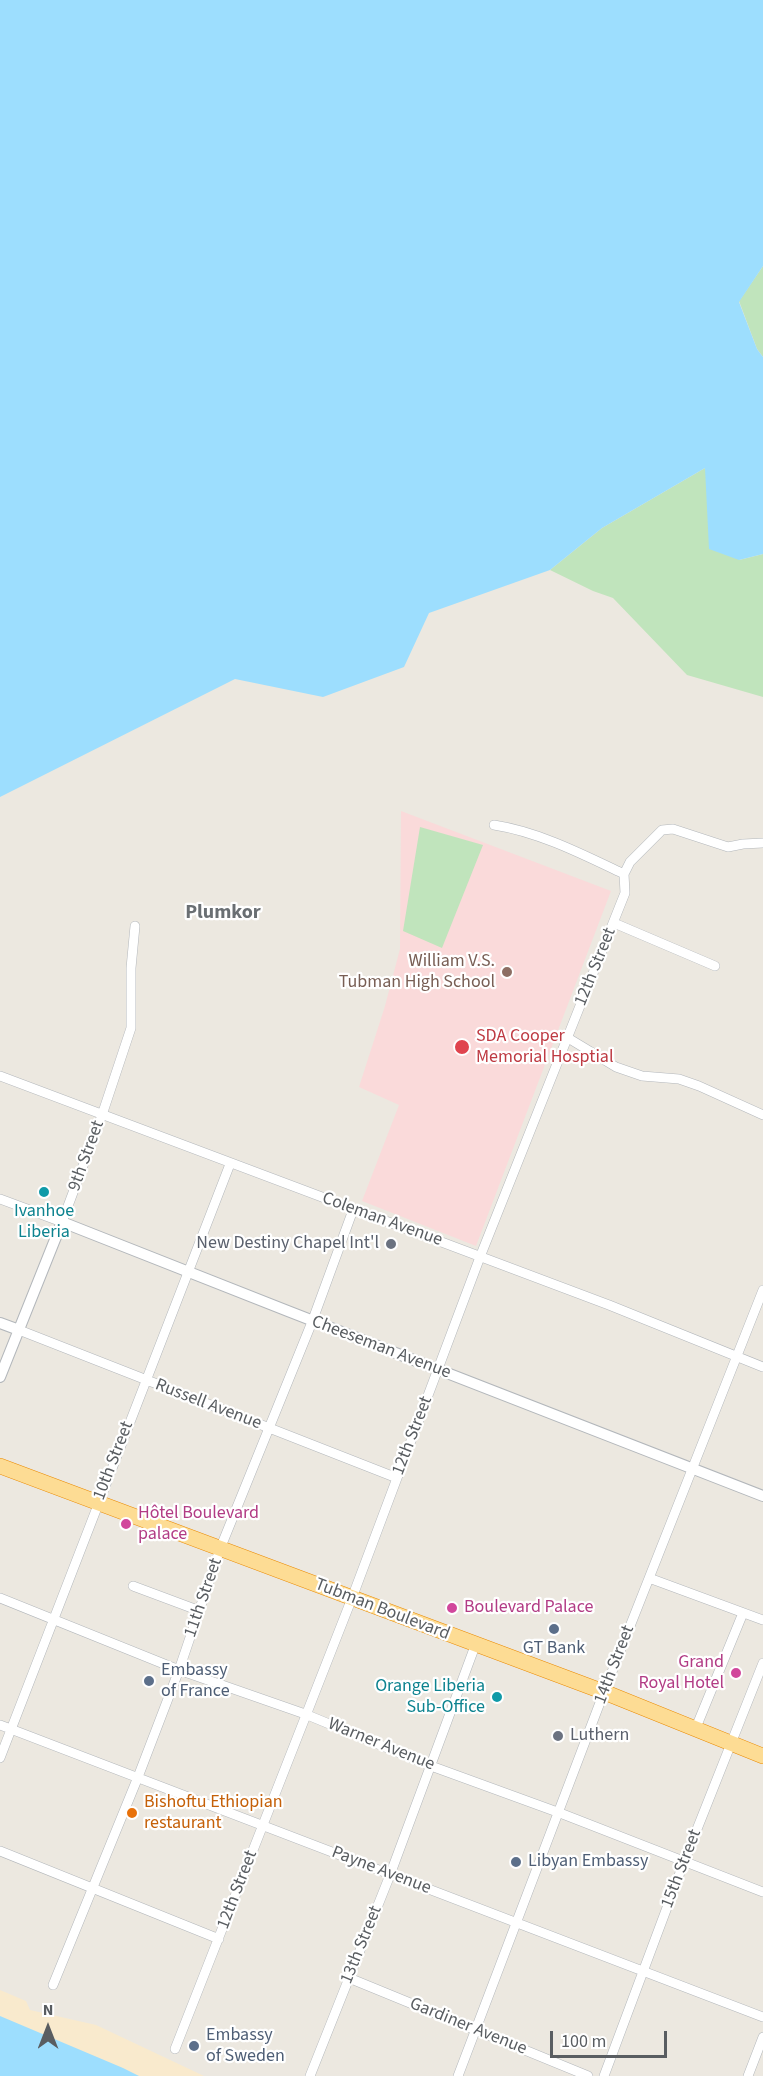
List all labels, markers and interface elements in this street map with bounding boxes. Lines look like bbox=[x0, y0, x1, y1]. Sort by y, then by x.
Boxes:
district label: Plumkor bbox=[185, 902, 261, 926]
street label: 12th Street bbox=[571, 925, 621, 1009]
place label: William V.S. Tubman High School bbox=[339, 951, 495, 994]
marker: William V.S. Tubman High School bbox=[500, 965, 514, 979]
place label: SDA Cooper Memorial Hosptial bbox=[476, 1026, 613, 1068]
marker: SDA Cooper Memorial Hosptial bbox=[453, 1038, 471, 1056]
street label: 9th Street bbox=[64, 1118, 110, 1194]
marker: Ivanhoe Liberia bbox=[37, 1185, 51, 1199]
street label: Coleman Avenue bbox=[319, 1188, 445, 1252]
place label: Ivanhoe Liberia bbox=[14, 1201, 74, 1244]
place label: New Destiny Chapel Int'l bbox=[196, 1233, 379, 1255]
marker: New Destiny Chapel Int'l bbox=[384, 1237, 398, 1251]
street label: Cheeseman Avenue bbox=[308, 1312, 454, 1384]
street label: Russell Avenue bbox=[152, 1375, 264, 1435]
street label: 12th Street bbox=[388, 1394, 438, 1478]
street label: 10th Street bbox=[89, 1419, 139, 1503]
place label: Hôtel Boulevard palace bbox=[138, 1503, 259, 1546]
marker: Hôtel Boulevard palace bbox=[119, 1517, 133, 1531]
street label: 11th Street bbox=[180, 1555, 228, 1641]
street label: Tubman Boulevard bbox=[311, 1574, 453, 1646]
place label: Boulevard Palace bbox=[464, 1597, 593, 1619]
marker: Boulevard Palace bbox=[445, 1601, 459, 1615]
marker: GT Bank bbox=[547, 1622, 561, 1636]
street label: 14th Street bbox=[590, 1623, 640, 1707]
place label: GT Bank bbox=[523, 1638, 585, 1660]
place label: Grand Royal Hotel bbox=[638, 1652, 724, 1694]
place label: Embassy of France bbox=[161, 1660, 230, 1702]
marker: Grand Royal Hotel bbox=[729, 1666, 743, 1680]
marker: Embassy of France bbox=[142, 1674, 156, 1688]
place label: Orange Liberia Sub-Office bbox=[375, 1676, 485, 1718]
marker: Orange Liberia Sub-Office bbox=[490, 1690, 504, 1704]
street label: Warner Avenue bbox=[324, 1714, 438, 1776]
place label: Luthern bbox=[570, 1725, 629, 1747]
marker: Luthern bbox=[551, 1729, 565, 1743]
place label: Bishoftu Ethiopian restaurant bbox=[144, 1792, 283, 1834]
marker: Bishoftu Ethiopian restaurant bbox=[125, 1806, 139, 1820]
street label: 15th Street bbox=[657, 1827, 707, 1911]
street label: Payne Avenue bbox=[328, 1842, 434, 1900]
street label: 12th Street bbox=[213, 1848, 263, 1932]
place label: Libyan Embassy bbox=[528, 1851, 648, 1873]
marker: Libyan Embassy bbox=[509, 1855, 523, 1869]
street label: 13th Street bbox=[337, 1903, 387, 1987]
street label: Gardiner Avenue bbox=[406, 1994, 530, 2060]
north arrow bbox=[18, 1998, 78, 2058]
text: N bbox=[43, 1999, 53, 2021]
scale bar bbox=[553, 2019, 670, 2057]
place label: Embassy of Sweden bbox=[206, 2025, 285, 2068]
text: 100 m bbox=[561, 2029, 606, 2054]
marker: Embassy of Sweden bbox=[187, 2039, 201, 2053]

